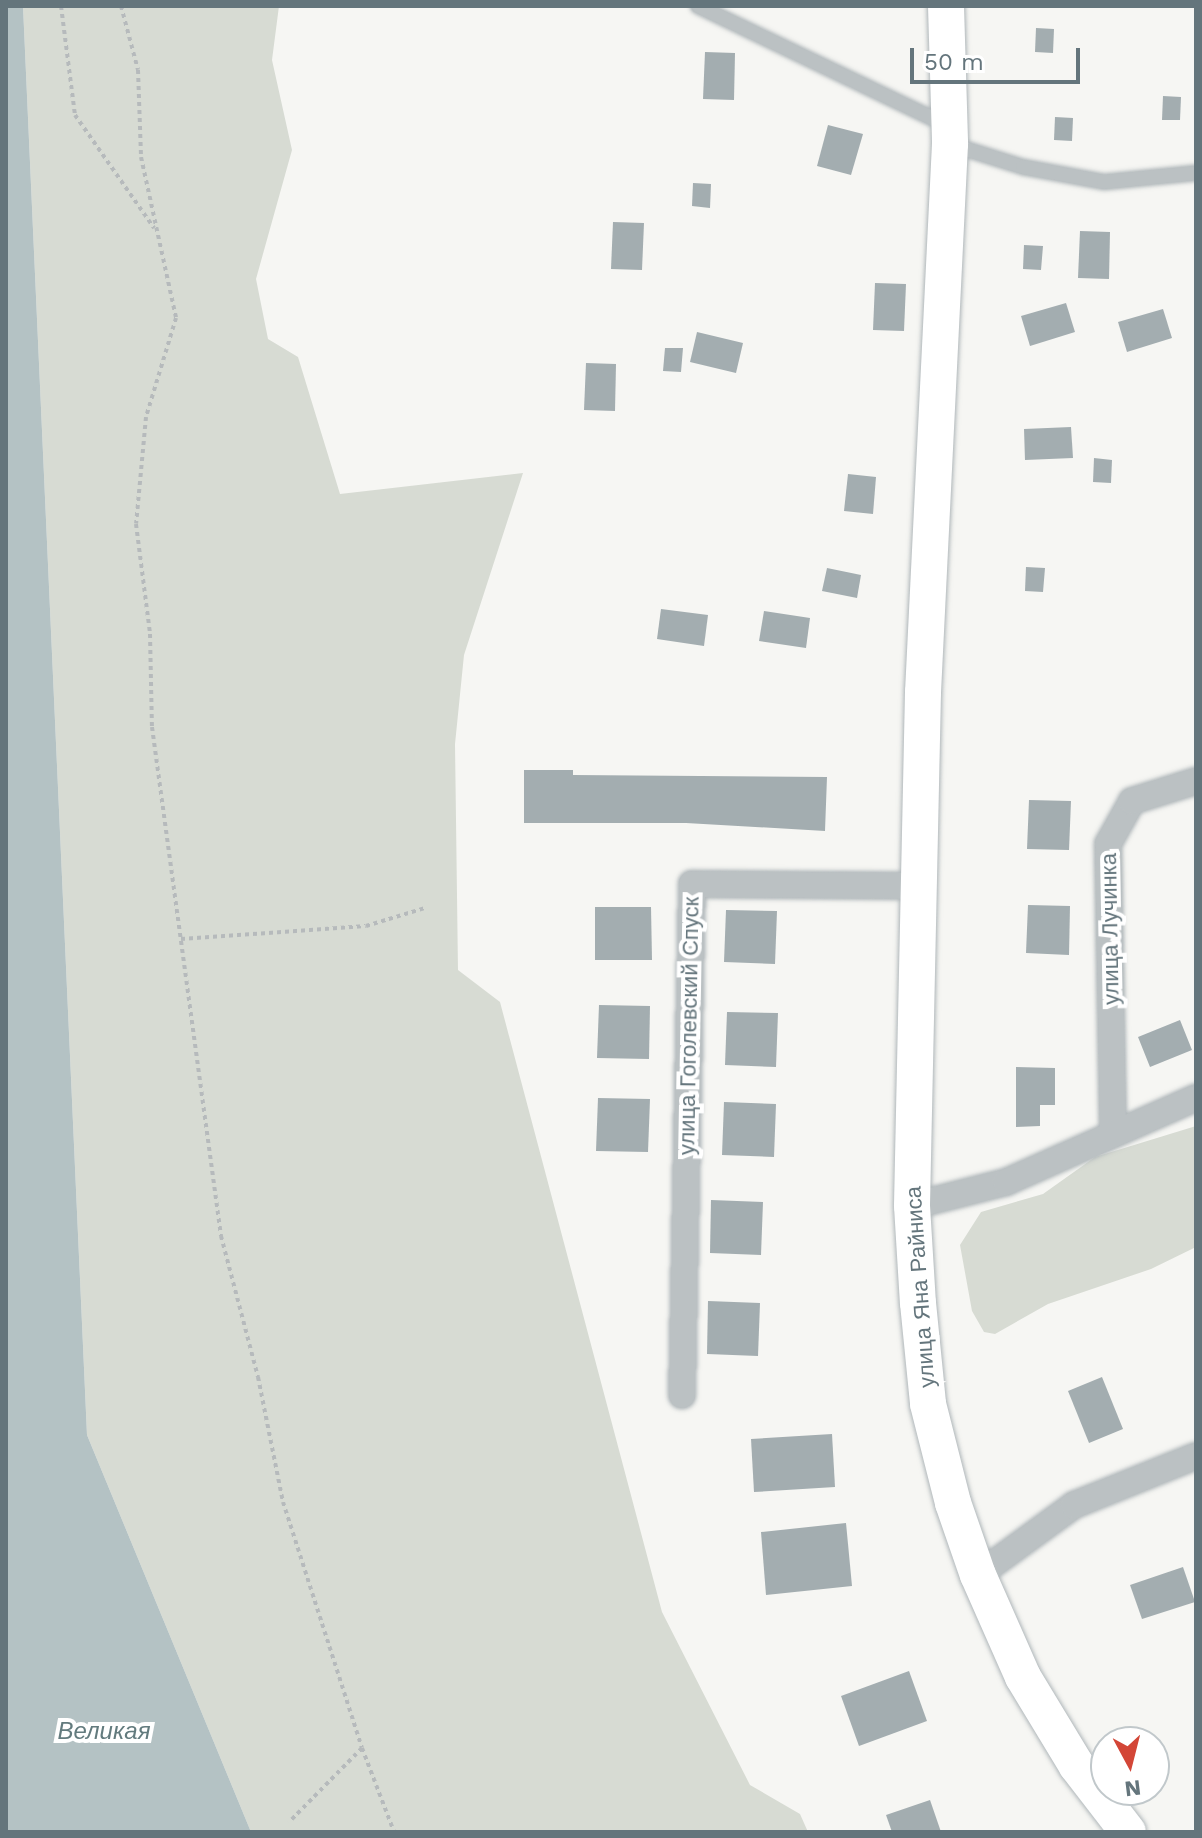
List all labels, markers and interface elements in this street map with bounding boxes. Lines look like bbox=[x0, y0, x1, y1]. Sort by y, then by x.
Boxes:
scale bar bbox=[914, 32, 1084, 82]
text: 50 m bbox=[924, 48, 984, 76]
street label: улица Лучинка bbox=[1095, 853, 1125, 1005]
street label: улица Гоголевский Спуск bbox=[674, 897, 704, 1155]
street label: улица Яна Райниса bbox=[900, 1185, 940, 1389]
water label: Великая bbox=[58, 1718, 150, 1746]
north arrow bbox=[1090, 1726, 1170, 1806]
text: N bbox=[1123, 1775, 1142, 1802]

